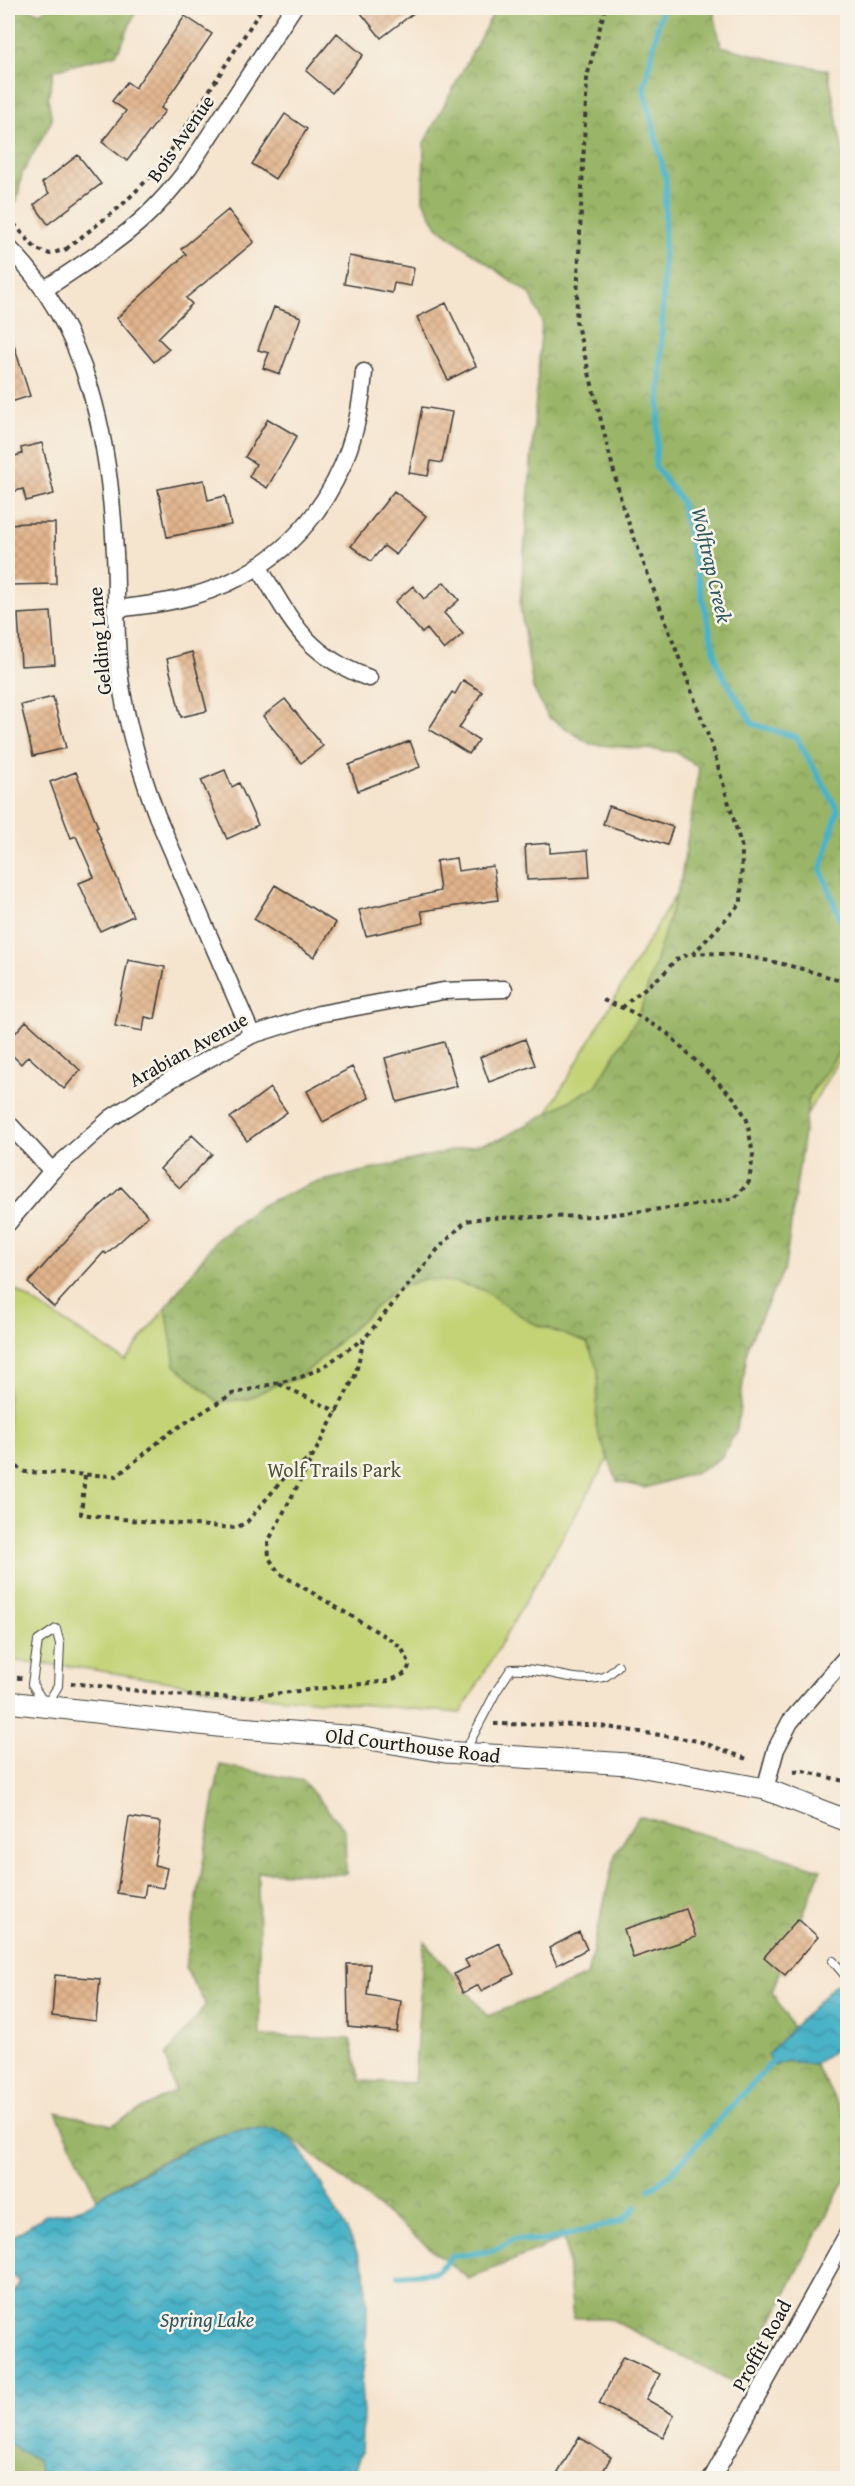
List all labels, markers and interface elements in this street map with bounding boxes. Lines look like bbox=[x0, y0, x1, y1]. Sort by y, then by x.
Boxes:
street label: Bois Avenue bbox=[139, 88, 221, 188]
water label: Wolftrap Creek bbox=[684, 504, 740, 626]
street label: Gelding Lane bbox=[80, 586, 118, 696]
street label: Arabian Avenue bbox=[123, 1004, 253, 1094]
park label: Wolf Trails Park bbox=[267, 1455, 402, 1484]
street label: Old Courthouse Road bbox=[324, 1720, 502, 1770]
street label: Proffit Road bbox=[724, 2294, 798, 2396]
water label: Spring Lake bbox=[160, 2304, 254, 2335]

